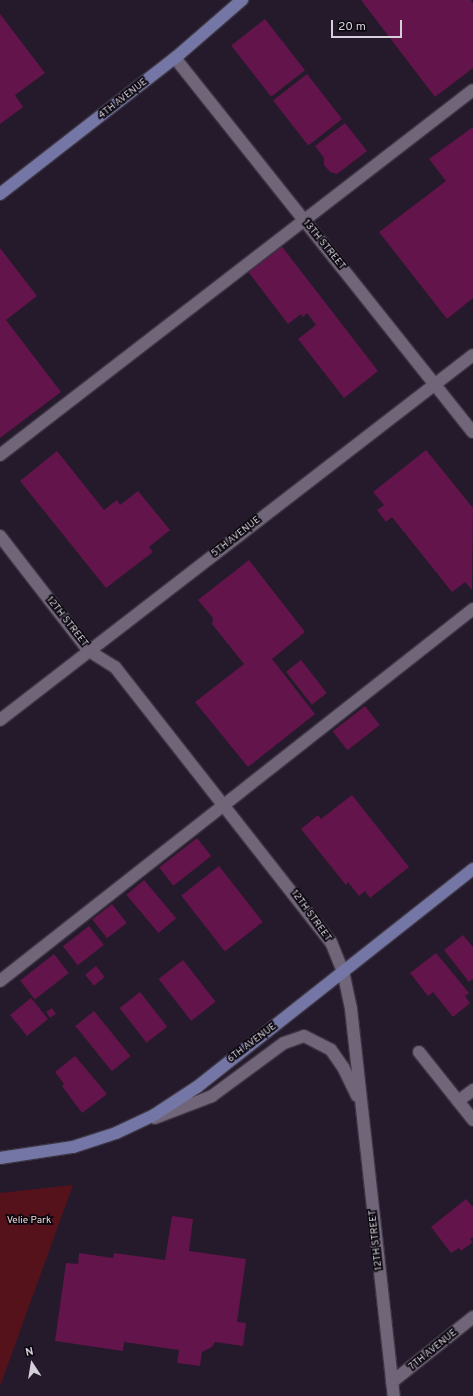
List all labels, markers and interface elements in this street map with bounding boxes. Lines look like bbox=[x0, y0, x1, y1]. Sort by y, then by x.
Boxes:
scale bar bbox=[333, 12, 404, 38]
text: 20 m bbox=[338, 19, 366, 35]
street label: 4TH AVENUE bbox=[96, 76, 150, 122]
street label: 13TH STREET bbox=[300, 218, 348, 272]
street label: 5TH AVENUE bbox=[209, 514, 263, 560]
street label: 12TH STREET bbox=[44, 594, 90, 650]
street label: 12TH STREET bbox=[288, 888, 334, 944]
street label: 6TH AVENUE bbox=[225, 1021, 279, 1065]
street label: 12TH STREET bbox=[367, 1209, 385, 1271]
park label: Velie Park bbox=[7, 1215, 51, 1227]
street label: 7TH AVENUE bbox=[406, 1327, 460, 1373]
north arrow bbox=[12, 1344, 52, 1384]
text: N bbox=[24, 1345, 35, 1360]

